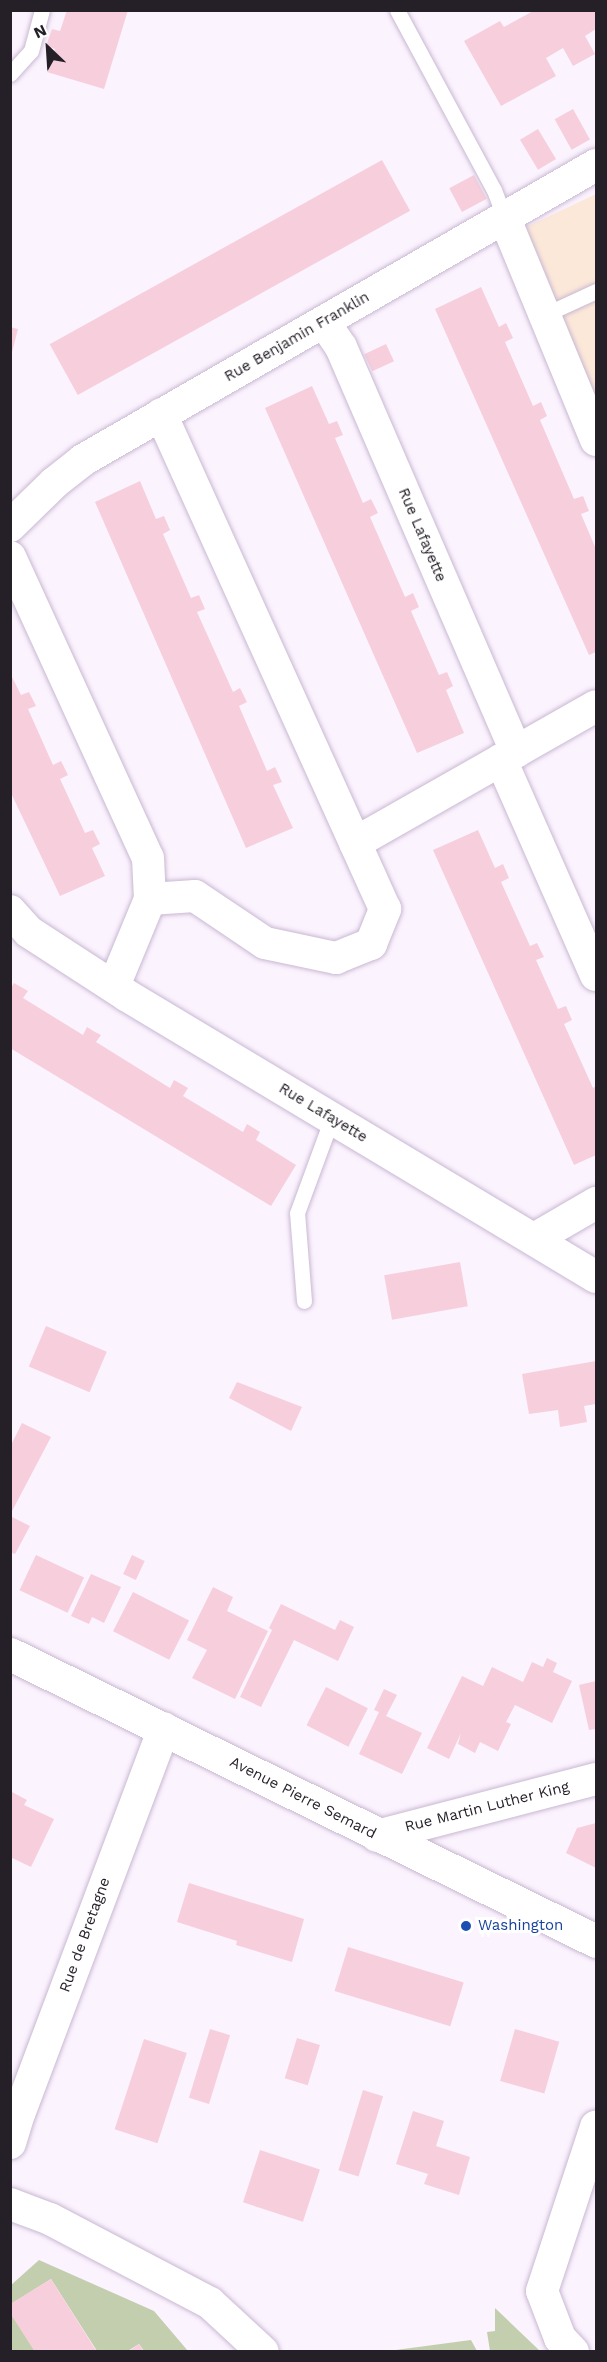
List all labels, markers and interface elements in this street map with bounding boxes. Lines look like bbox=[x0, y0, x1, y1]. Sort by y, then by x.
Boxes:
north arrow bbox=[18, 18, 78, 78]
text: N bbox=[31, 20, 50, 42]
street label: Rue Benjamin Franklin bbox=[221, 288, 373, 386]
street label: Rue Lafayette bbox=[394, 485, 450, 585]
street label: Rue Lafayette bbox=[275, 1079, 371, 1147]
street label: Avenue Pierre Semard bbox=[227, 1753, 379, 1843]
street label: Rue Martin Luther King bbox=[403, 1778, 571, 1836]
street label: Rue de Bretagne bbox=[56, 1875, 114, 1995]
place label: Washington bbox=[478, 1917, 563, 1935]
marker: Washington bbox=[459, 1919, 473, 1933]

